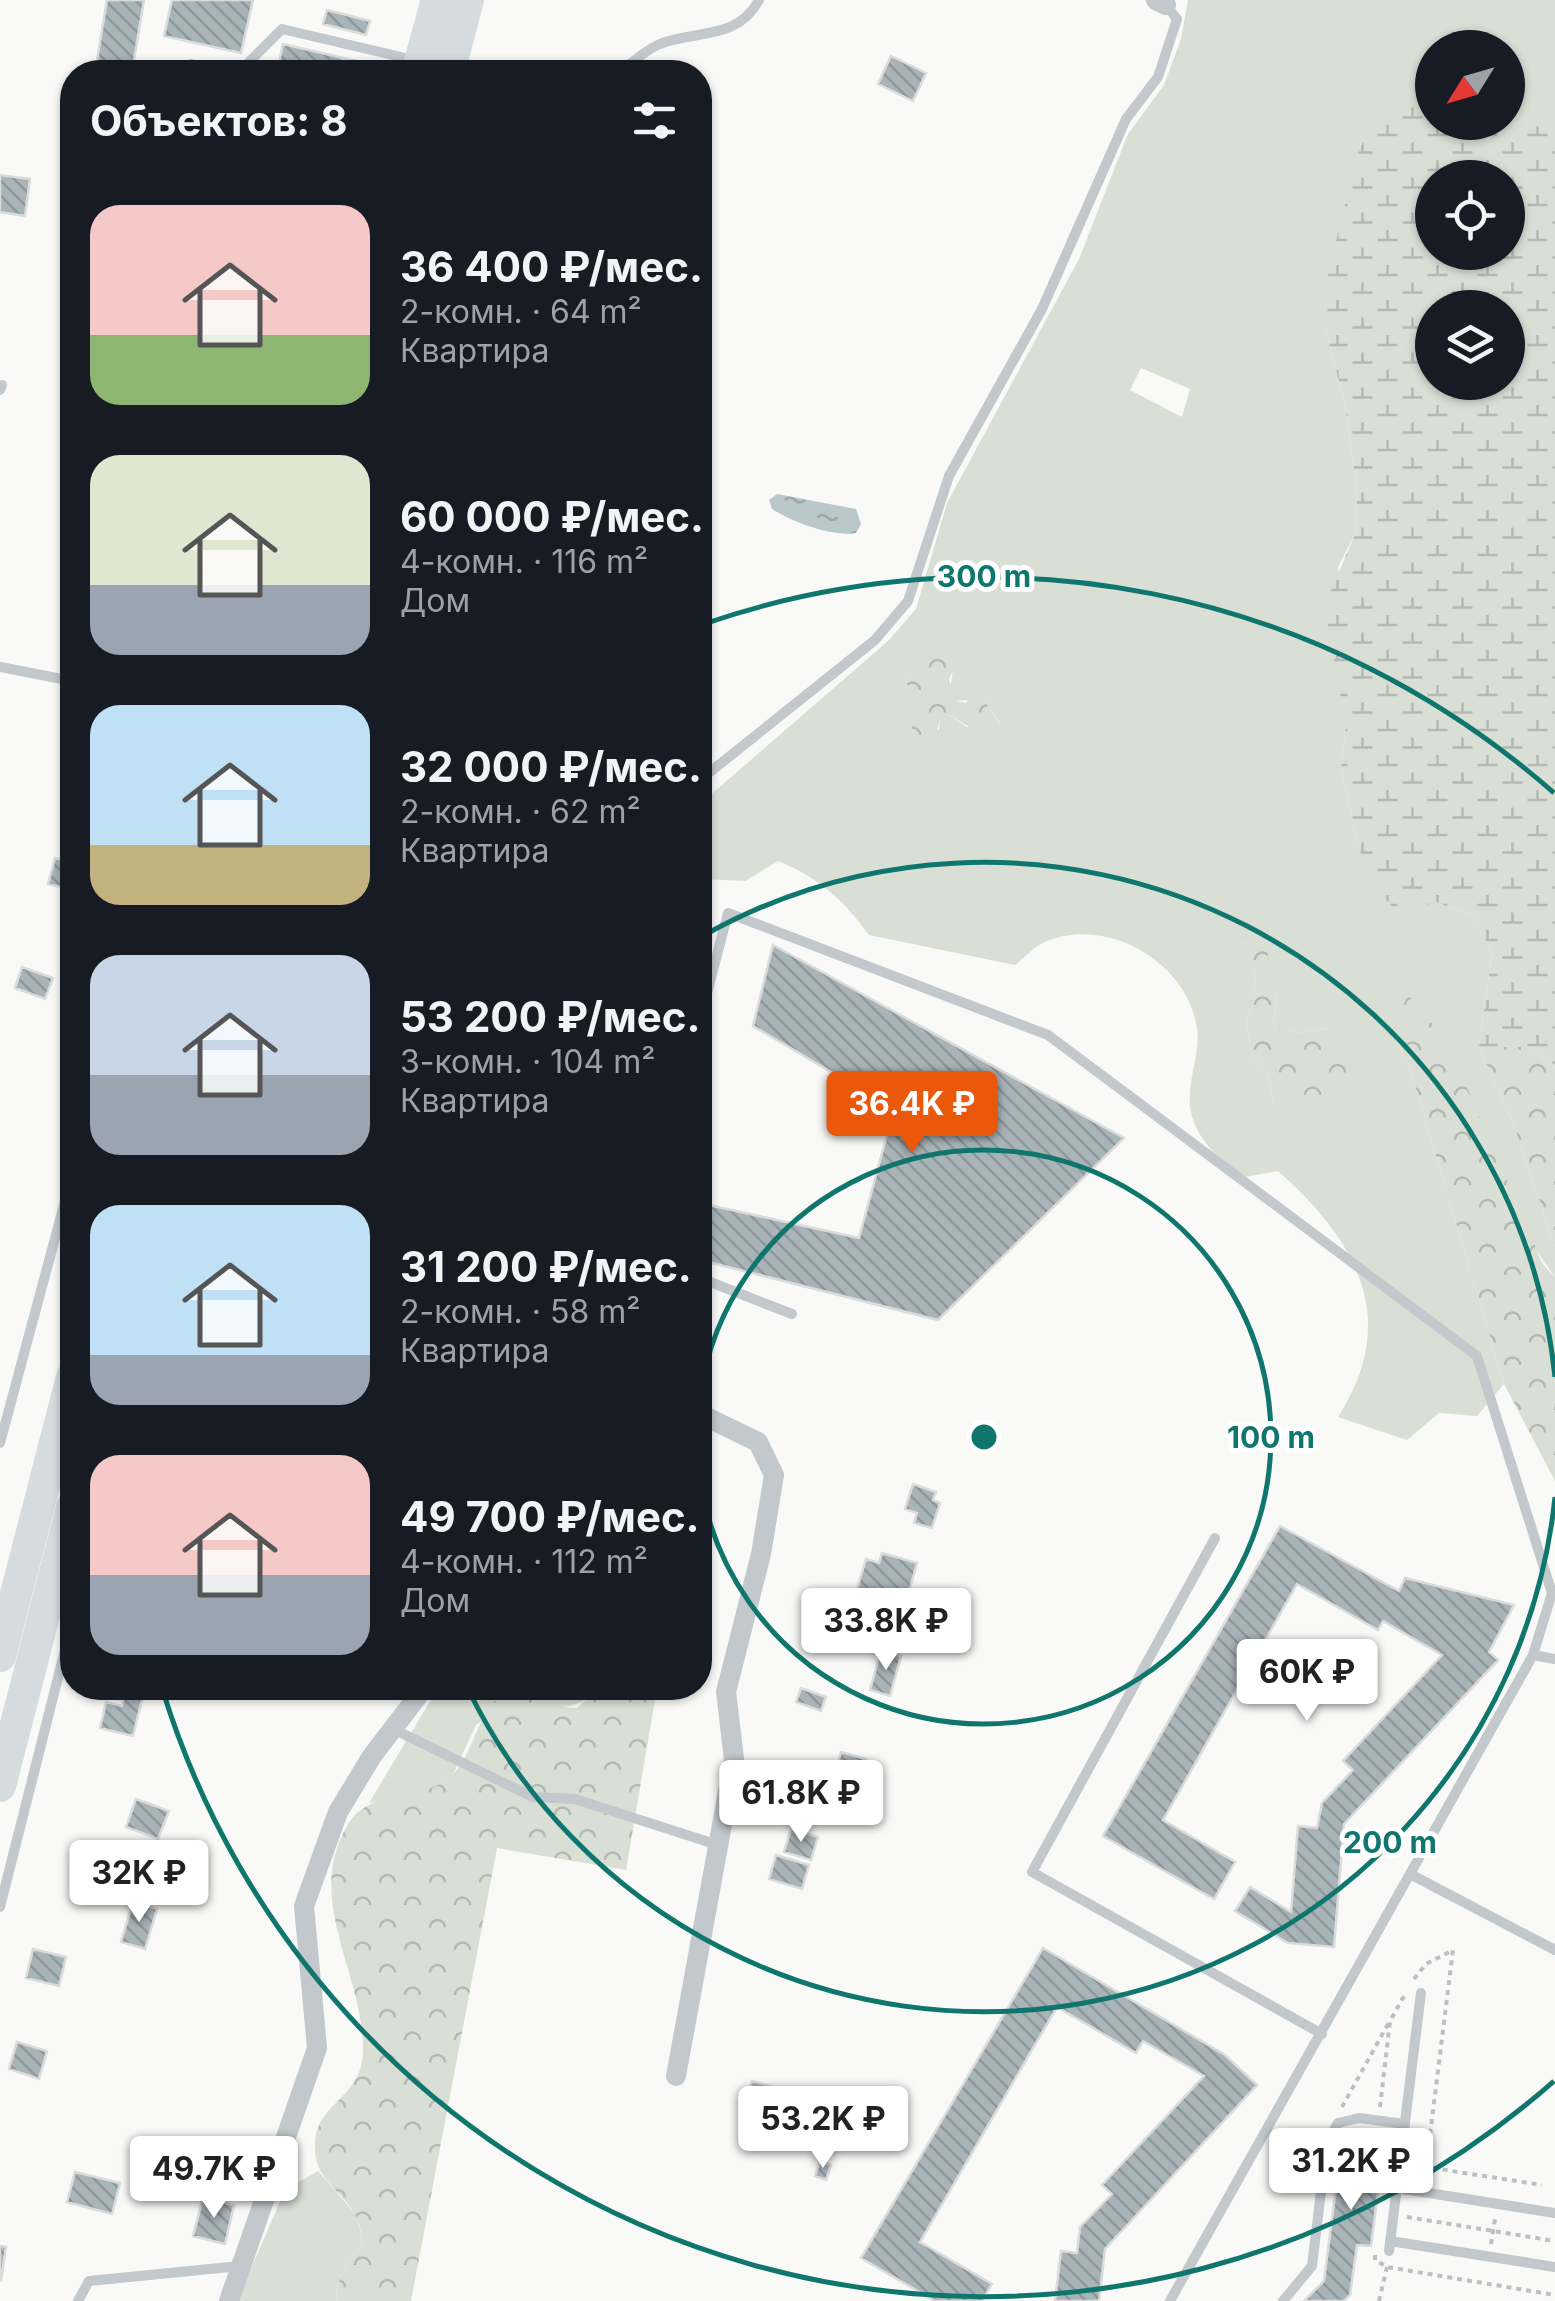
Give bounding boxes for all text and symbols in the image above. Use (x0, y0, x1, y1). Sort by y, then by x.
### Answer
north arrow (1415, 30, 1525, 140)
map controls (1415, 30, 1525, 400)
icon: filters (627, 93, 682, 148)
text: Объектов: 8 (90, 95, 348, 146)
button: locate (1415, 160, 1525, 270)
text: 36 400 ₽/мес. (400, 241, 703, 292)
icon: home (170, 245, 290, 365)
button: layers (1415, 290, 1525, 400)
text: 2-комн. · 64 m² (400, 292, 642, 331)
text: Квартира (400, 331, 549, 370)
text: 60 000 ₽/мес. (400, 491, 704, 542)
icon: home (170, 495, 290, 615)
text: 4-комн. · 116 m² (400, 542, 648, 581)
text: 300 m (937, 558, 1031, 594)
text: Дом (400, 581, 470, 620)
text: 32 000 ₽/мес. (400, 741, 702, 792)
icon: home (170, 745, 290, 865)
text: 2-комн. · 62 m² (400, 792, 641, 831)
text: Квартира (400, 831, 549, 870)
text: 53 200 ₽/мес. (400, 991, 701, 1042)
icon: home (170, 995, 290, 1115)
text: 3-комн. · 104 m² (400, 1042, 655, 1081)
pin: 36.4K ₽ (820, 1071, 1004, 1156)
text: Квартира (400, 1081, 549, 1120)
text: 36.4K ₽ (848, 1084, 976, 1123)
text: 31 200 ₽/мес. (400, 1241, 692, 1292)
icon: home (170, 1245, 290, 1365)
text: 2-комн. · 58 m² (400, 1292, 640, 1331)
text: Квартира (400, 1331, 549, 1370)
centre of rings (966, 1419, 1002, 1455)
text: 100 m (1227, 1419, 1315, 1455)
text: 49 700 ₽/мес. (400, 1491, 700, 1542)
icon: home (170, 1495, 290, 1615)
text: 4-комн. · 112 m² (400, 1542, 648, 1581)
text: Дом (400, 1581, 470, 1620)
pin: 33.8K ₽ (794, 1588, 978, 1673)
text: 33.8K ₽ (823, 1601, 949, 1640)
pin: 60K ₽ (1237, 1639, 1377, 1724)
text: 60K ₽ (1259, 1652, 1355, 1691)
pin: 61.8K ₽ (709, 1760, 893, 1845)
text: 61.8K ₽ (741, 1773, 861, 1812)
text: 200 m (1343, 1824, 1437, 1860)
pin: 32K ₽ (69, 1840, 209, 1925)
text: 32K ₽ (91, 1853, 187, 1892)
pin: 53.2K ₽ (731, 2086, 915, 2171)
text: 53.2K ₽ (760, 2099, 886, 2138)
pin: 31.2K ₽ (1259, 2128, 1443, 2213)
pin: 49.7K ₽ (122, 2136, 306, 2221)
text: 31.2K ₽ (1291, 2141, 1411, 2180)
text: 49.7K ₽ (152, 2149, 276, 2188)

